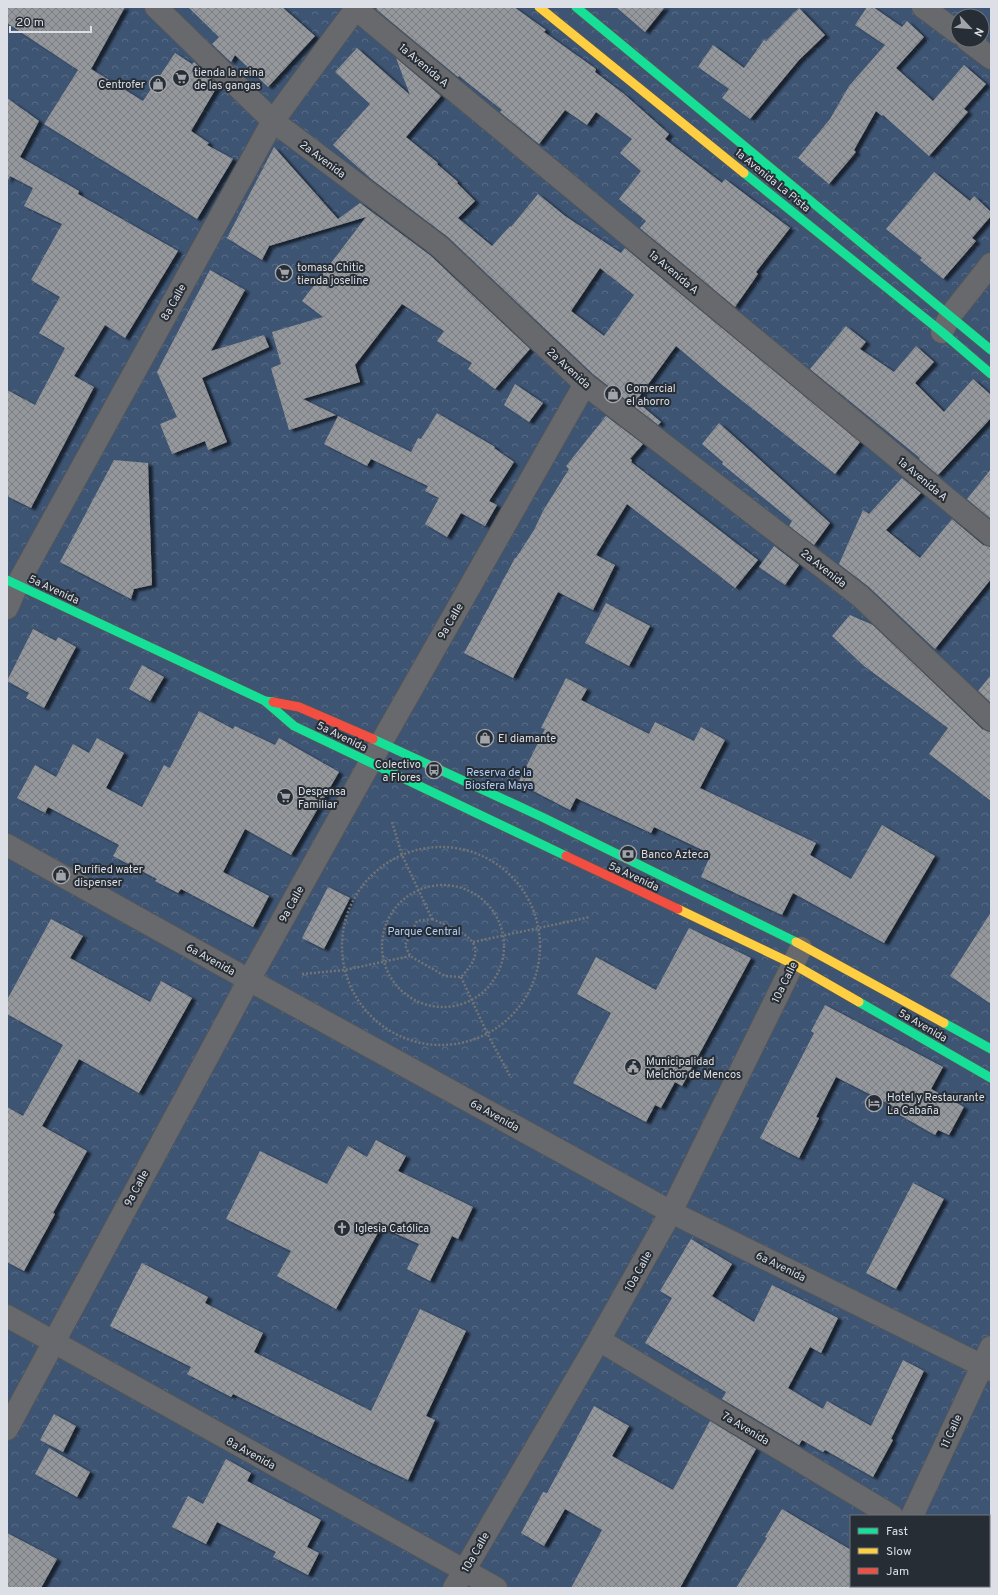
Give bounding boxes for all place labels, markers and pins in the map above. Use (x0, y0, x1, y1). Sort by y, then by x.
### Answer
place label: tienda la reina de las gangas (194, 66, 264, 93)
supermarket icon: tienda la reina de las gangas (171, 68, 191, 88)
shop icon: Centrofer (148, 74, 168, 94)
place label: Centrofer (98, 78, 146, 92)
place label: tomasa Chitic tienda joseline (297, 261, 368, 288)
supermarket icon: tomasa Chitic tienda joseline (274, 263, 294, 283)
place label: Comercial el ahorro (626, 382, 676, 409)
shop icon: Comercial el ahorro (603, 384, 623, 404)
shop icon: El diamante (475, 728, 495, 748)
place label: El diamante (498, 732, 556, 746)
place label: Colectivo a Flores (375, 758, 421, 785)
bus stop icon: Colectivo a Flores (424, 760, 444, 780)
place label: Despensa Familiar (298, 785, 346, 812)
supermarket icon: Despensa Familiar (275, 787, 295, 807)
bank icon: Banco Azteca (618, 844, 638, 864)
place label: Banco Azteca (641, 848, 709, 862)
place label: Purified water dispenser (74, 863, 144, 890)
shop icon: Purified water dispenser (51, 865, 71, 885)
place label: Municipalidad Melchor de Mencos (646, 1055, 741, 1082)
public building icon: Municipalidad Melchor de Mencos (623, 1057, 643, 1077)
place label: Hotel y Restaurante La Cabaña (887, 1091, 985, 1118)
hotel icon: Hotel y Restaurante La Cabaña (864, 1093, 884, 1113)
church icon: Iglesia Católica (332, 1218, 352, 1238)
place label: Iglesia Católica (355, 1222, 429, 1236)

